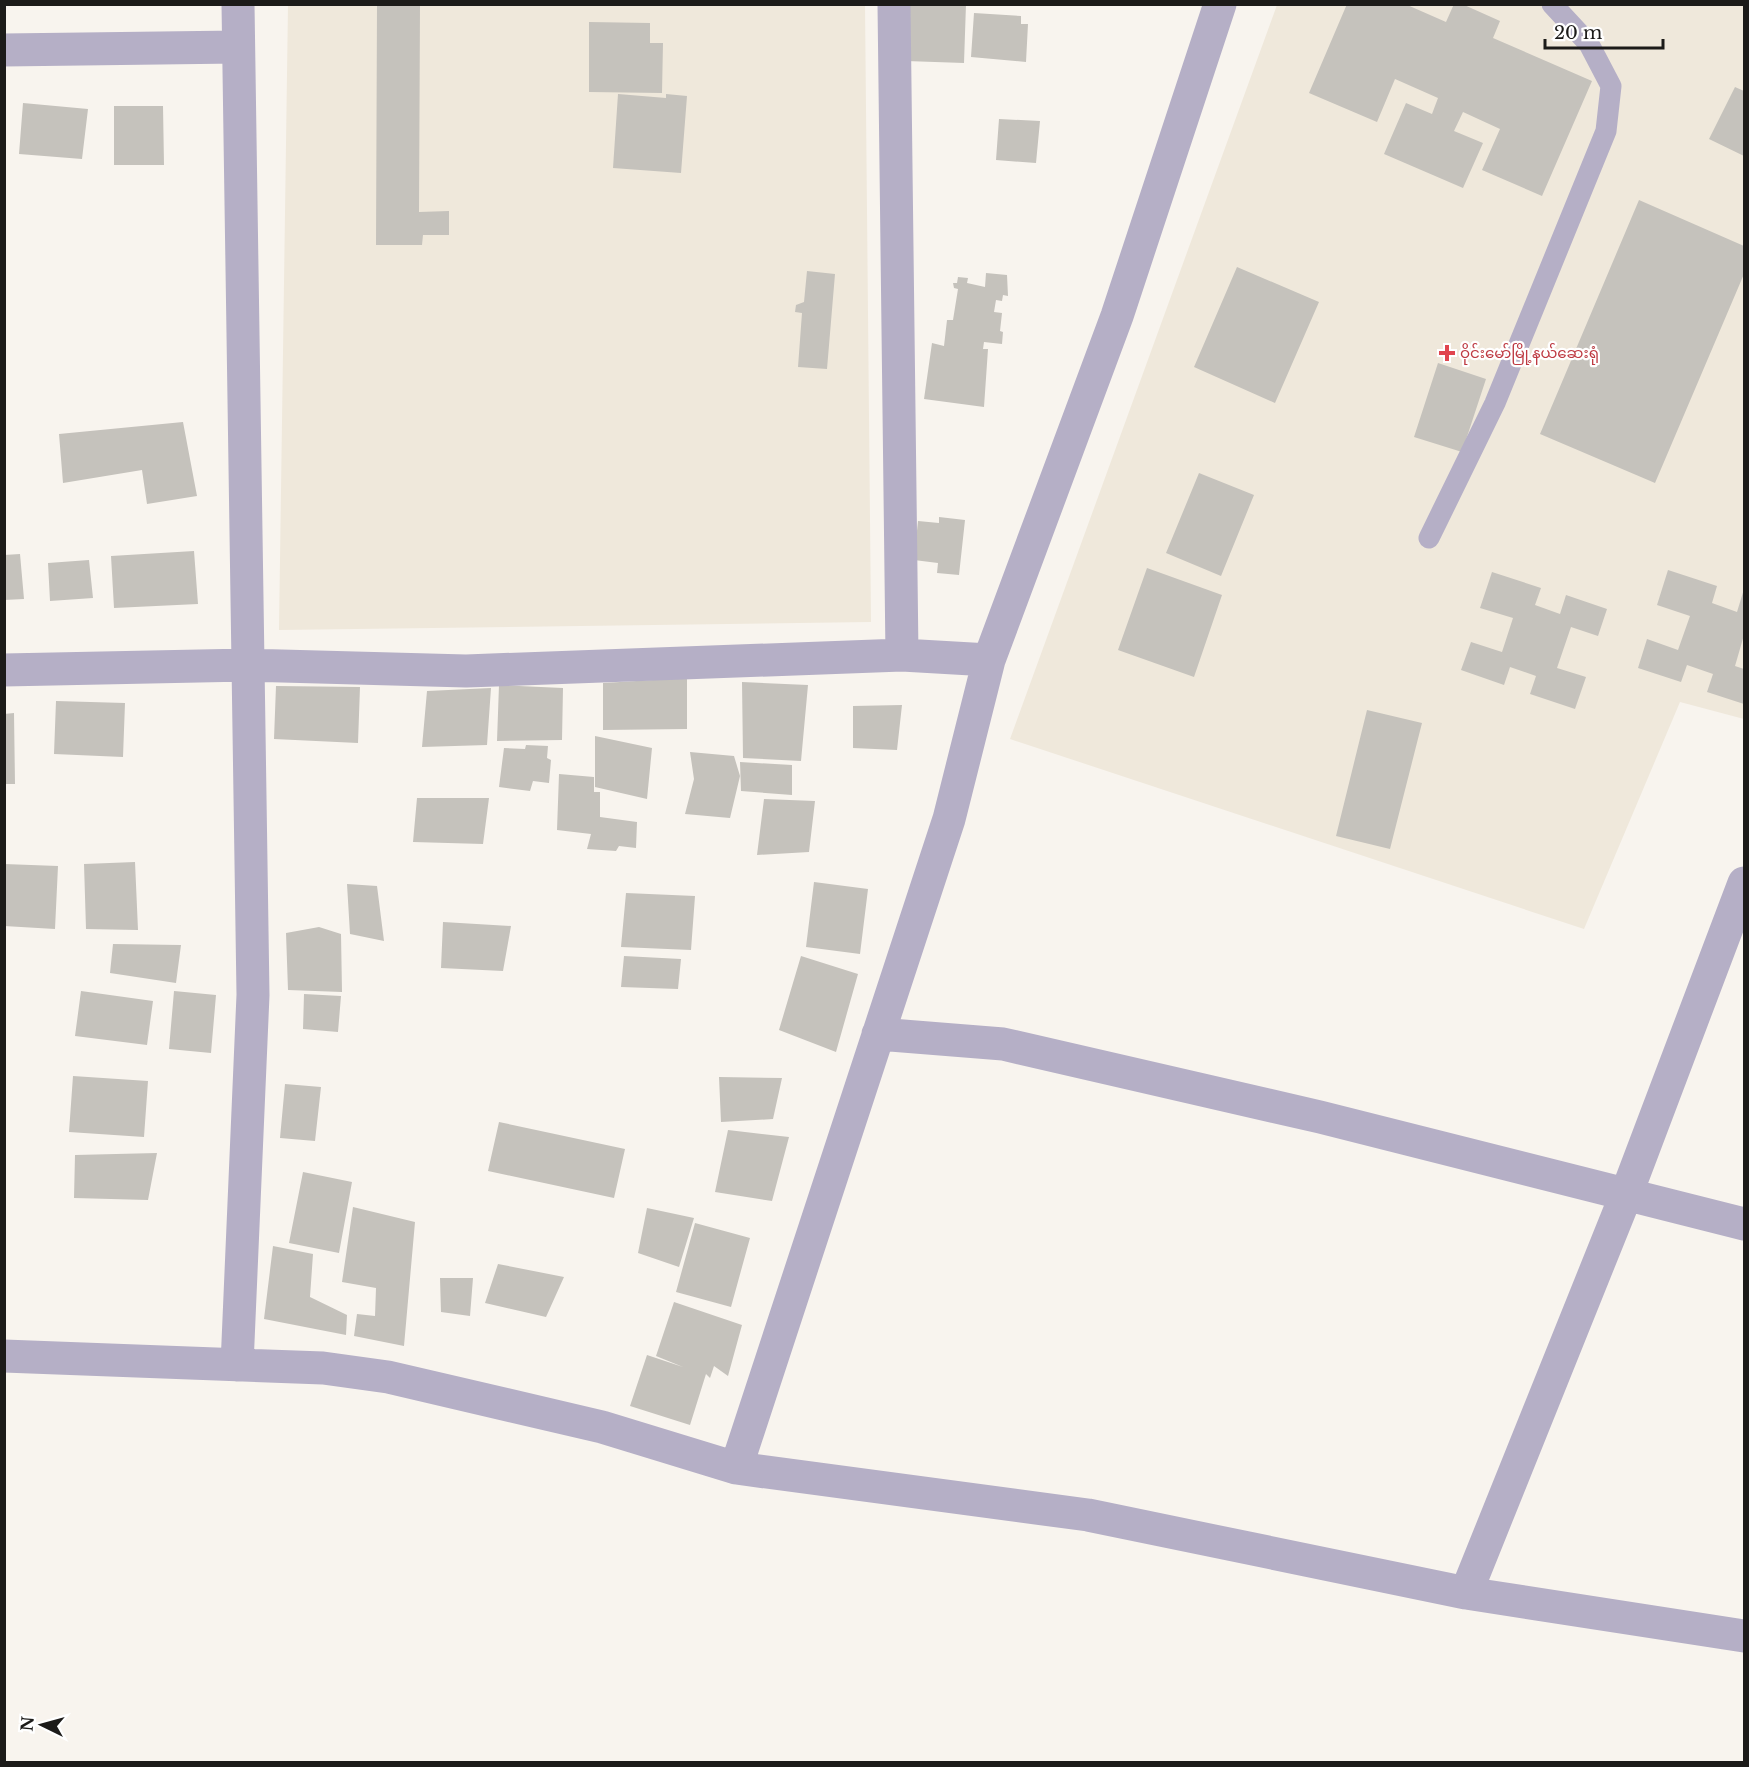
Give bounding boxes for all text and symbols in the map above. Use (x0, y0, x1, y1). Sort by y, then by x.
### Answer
scale bar (1545, 12, 1664, 50)
text: 20 m (1554, 22, 1602, 44)
place label: ဝိုင်းမော်မြို့နယ်ဆေးရုံ (1460, 343, 1599, 365)
marker: ဝိုင်းမော်မြို့နယ်ဆေးရုံ (1438, 344, 1456, 362)
north arrow (12, 1695, 72, 1755)
text: N (16, 1715, 38, 1732)

